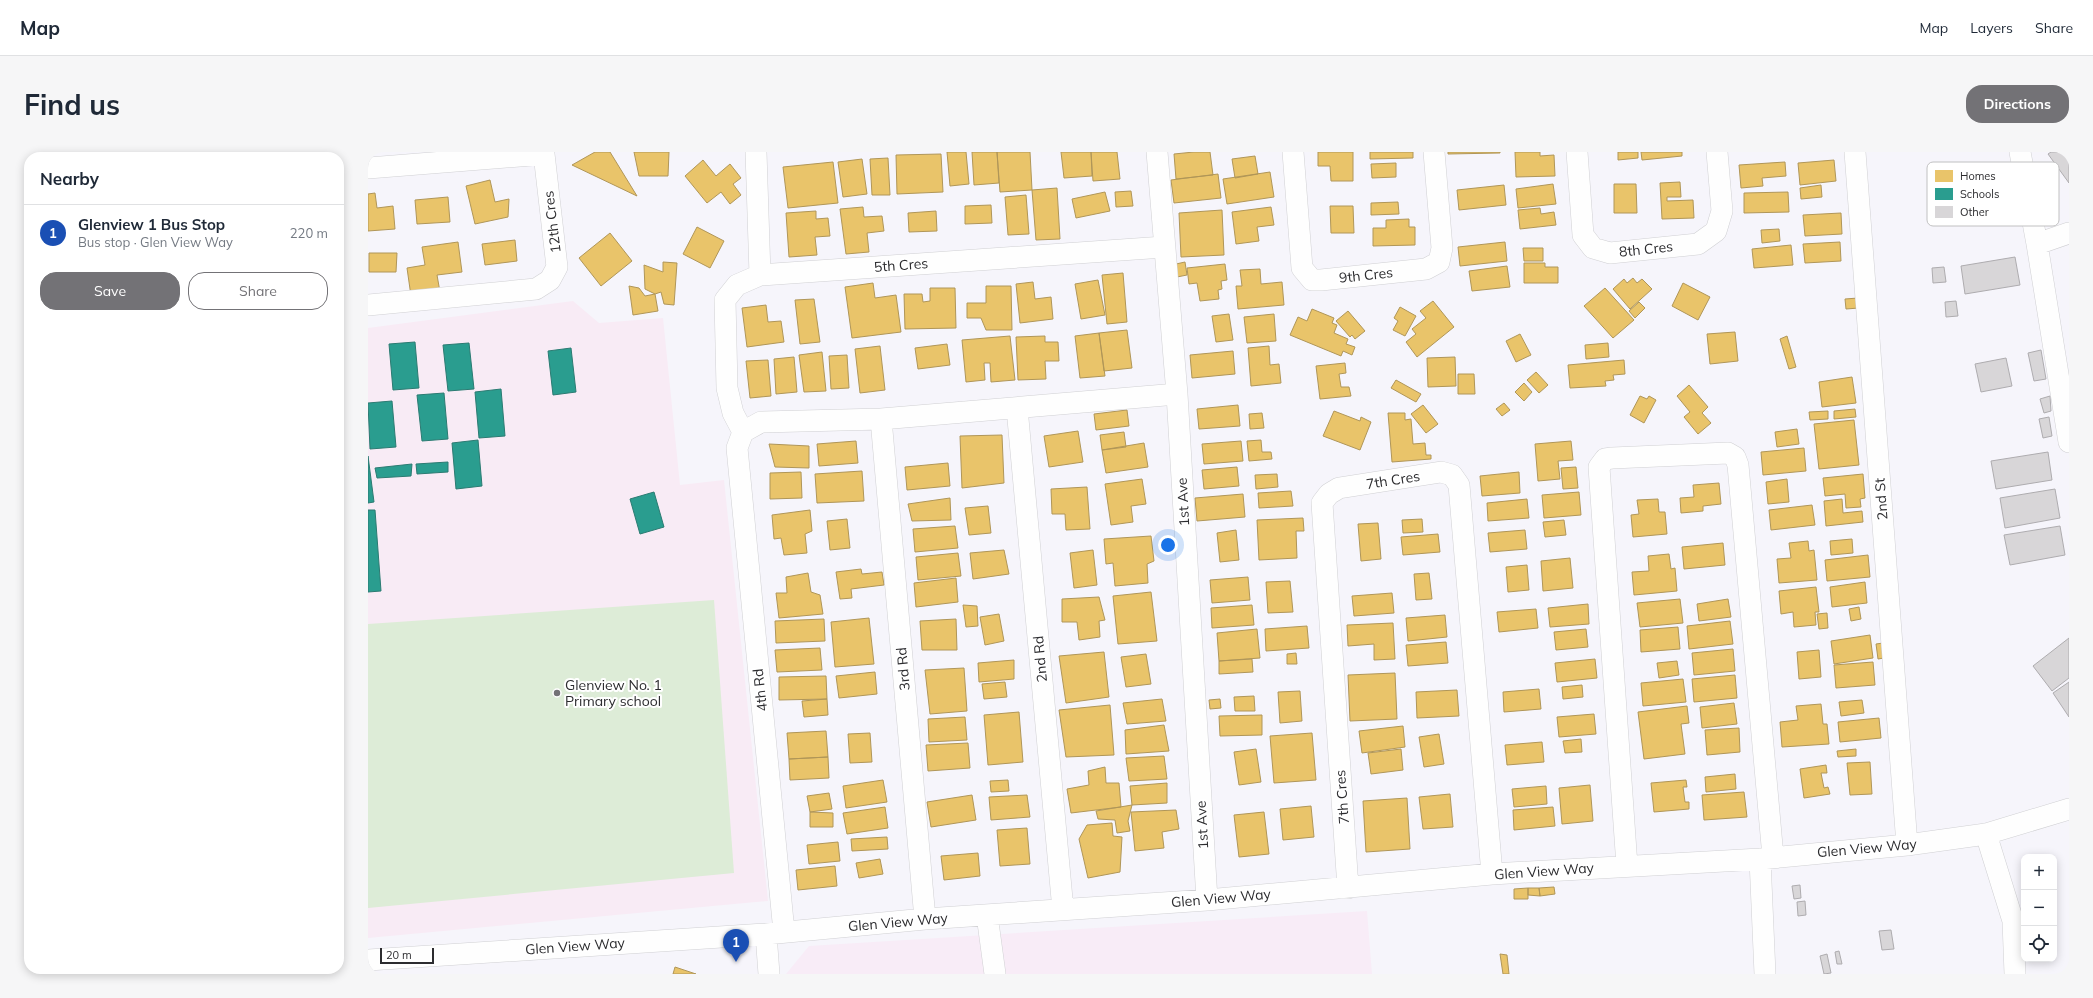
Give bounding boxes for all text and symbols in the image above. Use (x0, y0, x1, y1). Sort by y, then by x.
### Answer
text: Map (20, 16, 60, 40)
text: Map (1919, 19, 1948, 37)
text: Layers (1970, 19, 2013, 37)
text: Share (2035, 19, 2073, 37)
button: Directions (1966, 85, 2069, 123)
text: Find us (24, 87, 120, 122)
legend (1927, 162, 2059, 226)
text: Nearby (40, 168, 99, 189)
text: Homes (1960, 169, 1996, 183)
text: Schools (1960, 187, 1999, 201)
street label: 12th Cres (539, 190, 565, 254)
text: Other (1960, 205, 1989, 219)
text: Glenview 1 Bus Stop (78, 215, 225, 234)
text: 1 (49, 225, 57, 241)
text: 220 m (290, 225, 328, 241)
text: Bus stop · Glen View Way (78, 234, 233, 250)
street label: 8th Cres (1618, 237, 1674, 261)
street label: 5th Cres (873, 254, 929, 276)
street label: 9th Cres (1338, 263, 1394, 287)
button: Save (40, 272, 180, 310)
button: Share (188, 272, 328, 310)
street label: 7th Cres (1365, 467, 1421, 493)
street label: 1st Ave (1173, 477, 1193, 527)
street label: 2nd St (1871, 477, 1891, 521)
your location (1158, 535, 1178, 555)
street label: 2nd Rd (1029, 635, 1051, 683)
street label: 3rd Rd (892, 647, 914, 691)
street label: 4th Rd (749, 668, 771, 712)
place label: Glenview No. 1 Primary school (565, 676, 662, 710)
marker: Glenview No. 1 Primary school (552, 688, 562, 698)
street label: 7th Cres (1331, 769, 1353, 825)
street label: 1st Ave (1192, 800, 1212, 850)
street label: Glen View Way (1816, 835, 1918, 861)
map controls (2021, 854, 2057, 962)
button: + (2021, 854, 2057, 890)
street label: Glen View Way (1493, 858, 1595, 883)
street label: Glen View Way (1170, 885, 1272, 911)
button: − (2021, 890, 2057, 926)
street label: Glen View Way (847, 909, 949, 935)
button: locate (2021, 926, 2057, 962)
pin: 1 (723, 929, 749, 962)
street label: Glen View Way (524, 933, 626, 958)
scale bar (380, 946, 434, 965)
text: 20 m (386, 948, 412, 962)

